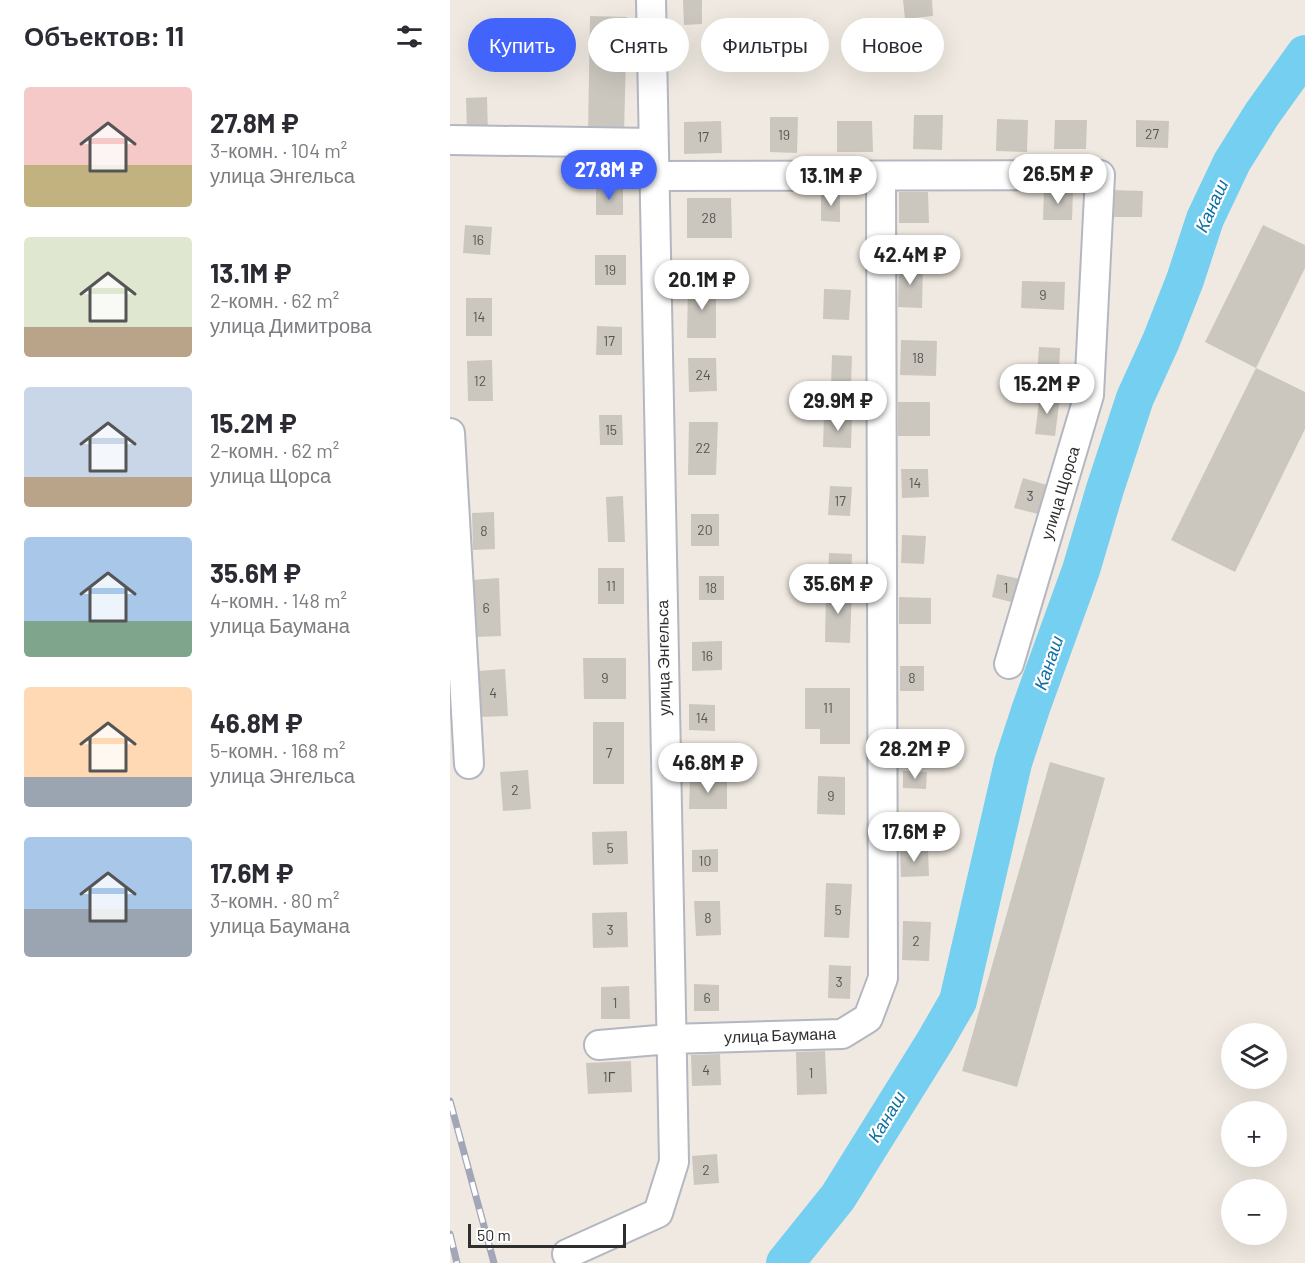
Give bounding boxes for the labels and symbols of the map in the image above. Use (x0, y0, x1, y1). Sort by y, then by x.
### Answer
house number: 27 (1145, 125, 1159, 142)
house number: 19 (778, 126, 790, 143)
house number: 17 (697, 128, 709, 145)
pin: 27.8M ₽ (554, 150, 664, 201)
pin: 26.5M ₽ (1003, 154, 1113, 205)
pin: 13.1M ₽ (776, 156, 886, 207)
water label: Канаш (1190, 176, 1232, 235)
house number: 28 (702, 209, 716, 226)
house number: 16 (472, 231, 484, 248)
pin: 42.4M ₽ (855, 235, 965, 286)
pin: 20.1M ₽ (647, 260, 757, 311)
house number: 19 (604, 261, 616, 278)
house number: 9 (1039, 286, 1047, 303)
house number: 14 (473, 308, 485, 325)
house number: 17 (603, 332, 615, 349)
house number: 18 (912, 349, 924, 366)
pin: 15.2M ₽ (992, 364, 1102, 415)
house number: 24 (695, 366, 711, 383)
house number: 12 (474, 372, 486, 389)
pin: 29.9M ₽ (783, 381, 893, 432)
house number: 15 (605, 421, 617, 438)
house number: 22 (695, 439, 711, 456)
street label: улица Щорса (1036, 444, 1083, 542)
house number: 14 (909, 474, 921, 491)
house number: 3 (1026, 487, 1034, 504)
house number: 17 (834, 492, 846, 509)
house number: 20 (697, 521, 713, 538)
house number: 8 (480, 522, 488, 539)
pin: 35.6M ₽ (783, 564, 893, 615)
house number: 11 (606, 577, 616, 594)
house number: 18 (705, 579, 717, 596)
house number: 1 (1004, 579, 1008, 596)
house number: 6 (482, 599, 490, 616)
street label: улица Энгельса (652, 600, 673, 716)
water label: Канаш (1029, 633, 1068, 692)
house number: 16 (701, 647, 713, 664)
house number: 9 (601, 669, 609, 686)
house number: 8 (908, 669, 916, 686)
house number: 4 (489, 684, 497, 701)
house number: 11 (823, 699, 833, 716)
house number: 14 (696, 709, 708, 726)
pin: 28.2M ₽ (860, 729, 970, 780)
pin: 46.8M ₽ (653, 743, 763, 794)
house number: 7 (606, 744, 613, 761)
house number: 2 (511, 781, 519, 798)
house number: 9 (827, 787, 835, 804)
pin: 17.6M ₽ (859, 812, 969, 863)
house number: 5 (606, 839, 614, 856)
house number: 10 (699, 852, 711, 869)
house number: 5 (834, 901, 842, 918)
house number: 8 (704, 909, 712, 926)
house number: 3 (606, 921, 614, 938)
house number: 2 (912, 932, 920, 949)
house number: 3 (835, 973, 843, 990)
house number: 6 (703, 989, 711, 1006)
house number: 1 (613, 994, 617, 1011)
street label: улица Баумана (724, 1023, 836, 1046)
house number: 4 (702, 1061, 710, 1078)
house number: 1 (809, 1064, 813, 1081)
house number: 1Г (603, 1068, 616, 1085)
water label: Канаш (862, 1087, 910, 1146)
house number: 2 (702, 1161, 710, 1178)
scale bar (468, 1221, 626, 1248)

